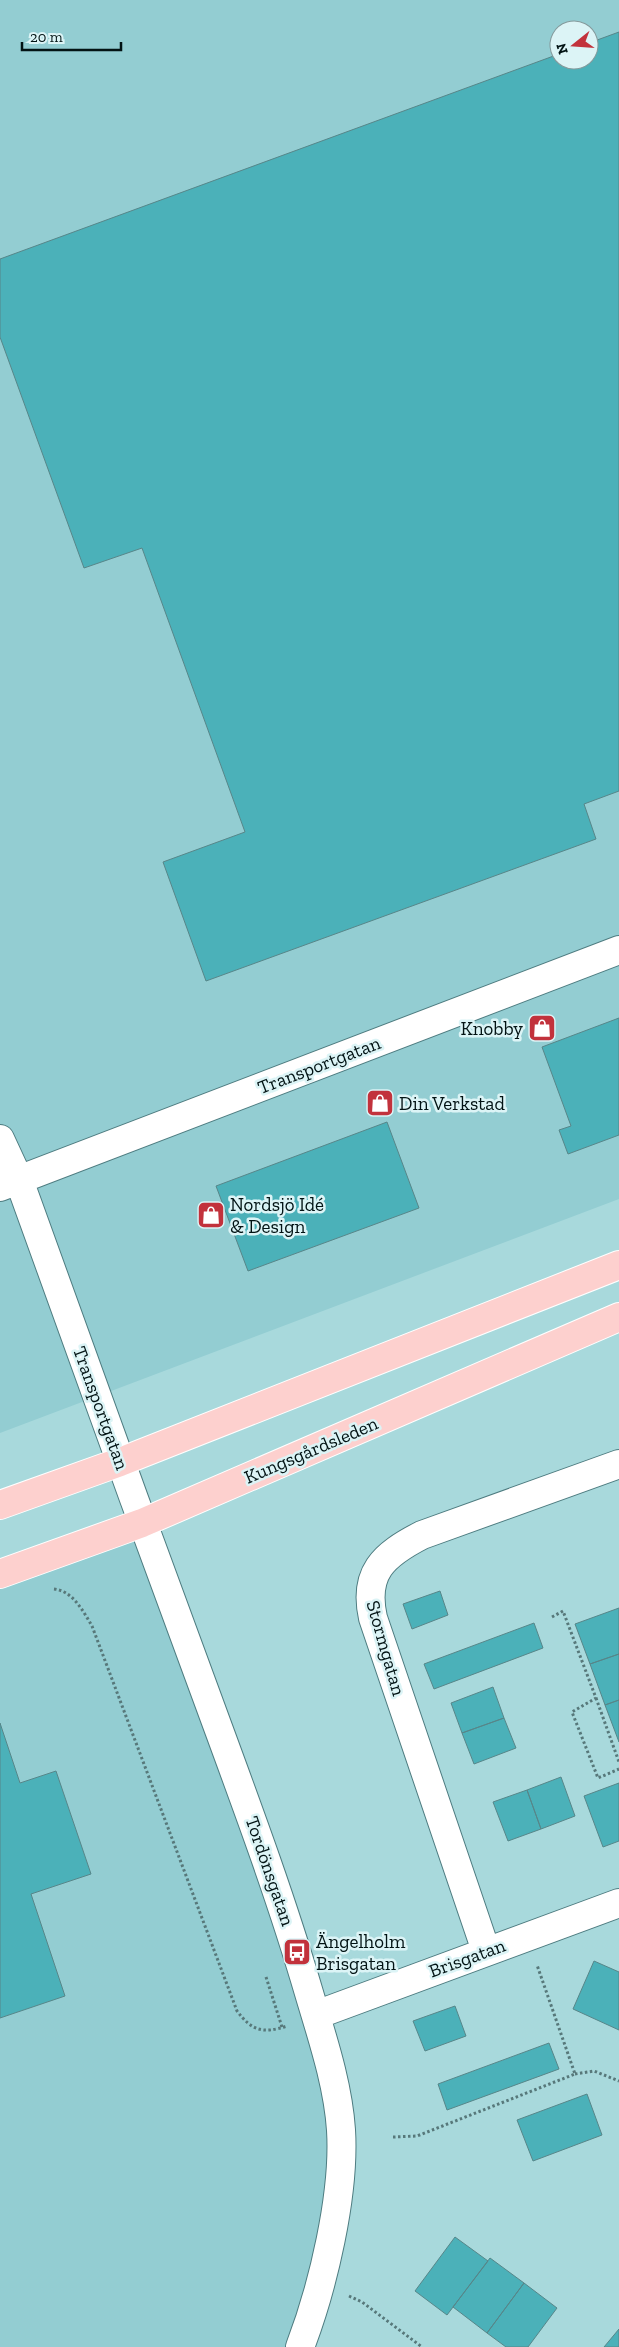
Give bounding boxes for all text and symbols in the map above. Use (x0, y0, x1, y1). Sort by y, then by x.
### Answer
scale bar (22, 20, 121, 52)
north arrow (549, 20, 599, 70)
text: 20 m (30, 28, 63, 46)
text: N (552, 41, 572, 56)
shop icon: Knobby (527, 1013, 557, 1043)
place label: Knobby (460, 1017, 523, 1040)
street label: Transportgatan (254, 1031, 384, 1099)
shop icon: Din Verkstad (365, 1088, 395, 1118)
place label: Din Verkstad (399, 1092, 506, 1115)
place label: Nordsjö Idé & Design (230, 1193, 324, 1238)
shop icon: Nordsjö Idé & Design (196, 1200, 226, 1230)
street label: Transportgatan (68, 1343, 134, 1473)
street label: Kungsgårdsleden (241, 1411, 381, 1488)
street label: Stormgatan (361, 1598, 411, 1698)
street label: Tordönsgatan (241, 1813, 300, 1929)
place label: Ängelholm Brisgatan (316, 1930, 406, 1975)
street label: Brisgatan (426, 1934, 509, 1982)
bus stop icon: Ängelholm Brisgatan (282, 1937, 312, 1967)

